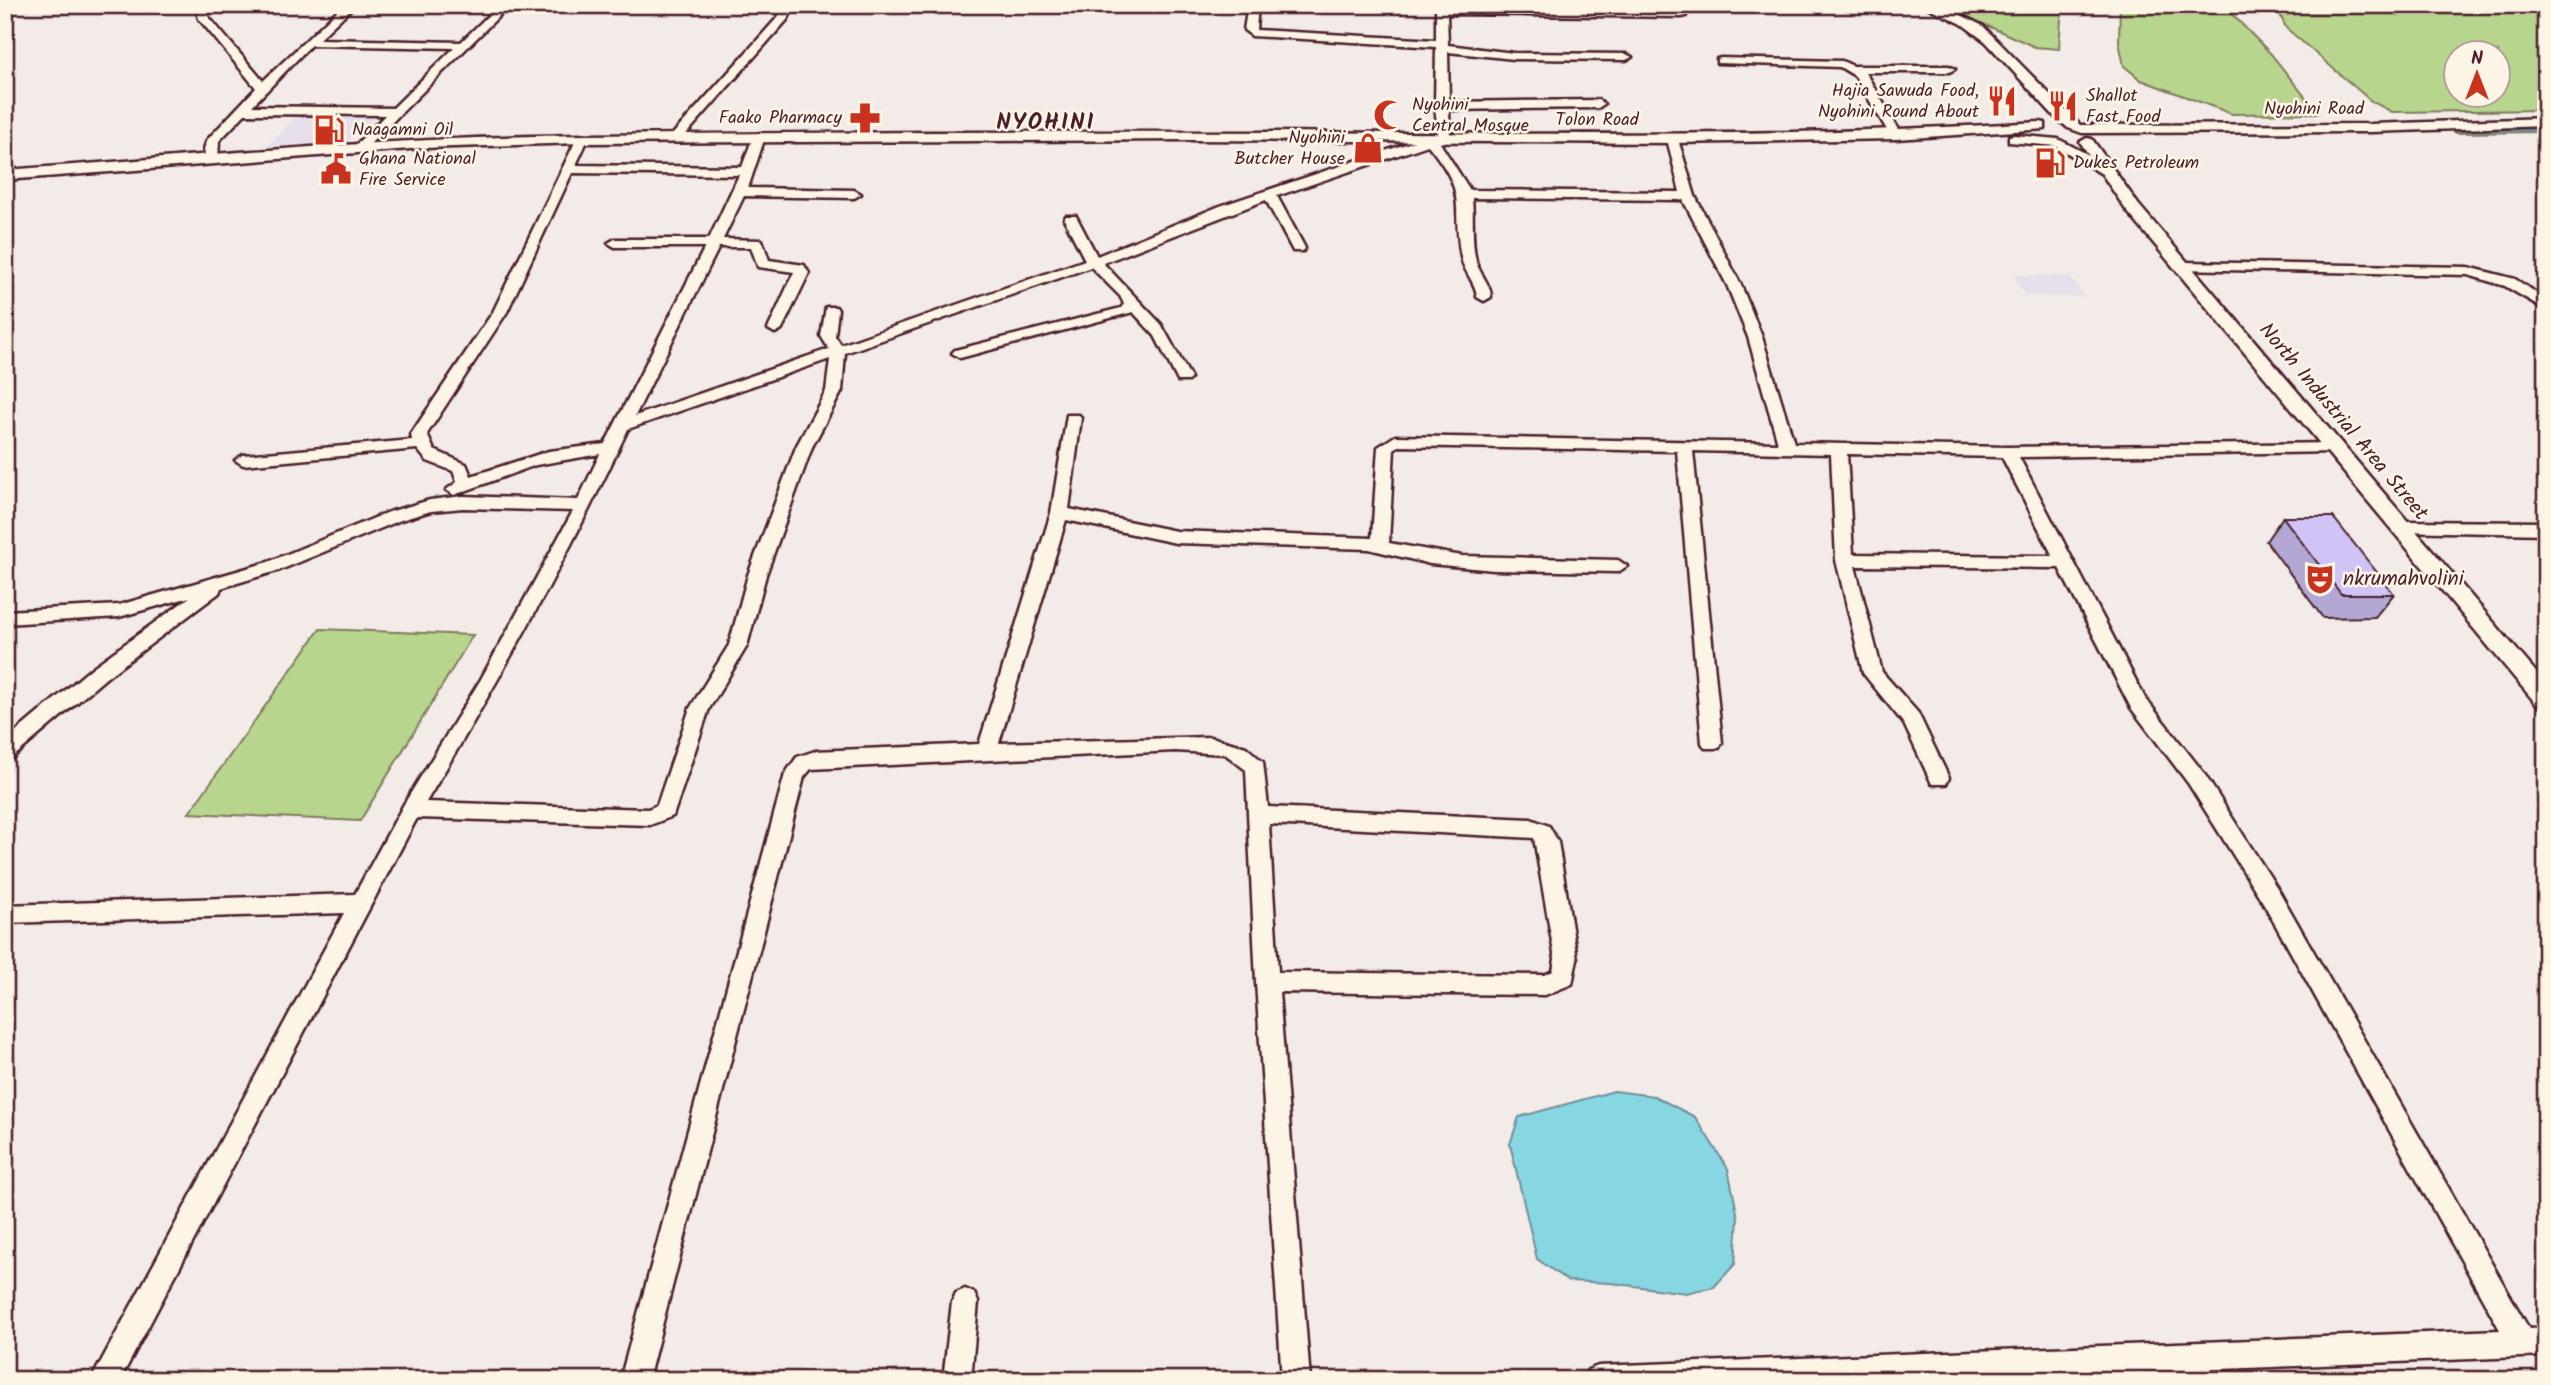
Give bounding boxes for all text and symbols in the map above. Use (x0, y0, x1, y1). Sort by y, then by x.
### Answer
north arrow (2442, 38, 2512, 108)
text: N (2471, 44, 2483, 74)
place label: Hajia Sawuda Food, Nyohini Round About (1818, 77, 1980, 127)
place label: Shallot Fast Food (2086, 82, 2161, 132)
restaurant icon: Hajia Sawuda Food, Nyohini Round About (1985, 84, 2019, 118)
restaurant icon: Shallot Fast Food (2046, 89, 2080, 123)
place label: Nyohini Central Mosque (1412, 91, 1529, 141)
street label: Nyohini Road (2264, 95, 2365, 124)
mosque icon: Nyohini Central Mosque (1372, 98, 1406, 132)
pharmacy icon: Faako Pharmacy (848, 101, 882, 135)
place label: Faako Pharmacy (719, 104, 843, 133)
district label: NYOHINI (996, 105, 1096, 141)
street label: Tolon Road (1555, 106, 1640, 135)
fuel station icon: Naagamni Oil (312, 113, 346, 147)
place label: Naagamni Oil (352, 116, 454, 145)
place label: Nyohini Butcher House (1234, 124, 1346, 174)
shop icon: Nyohini Butcher House (1351, 131, 1385, 165)
place label: Ghana National Fire Service (359, 145, 476, 195)
fuel station icon: Dukes Petroleum (2033, 146, 2067, 180)
place label: Dukes Petroleum (2073, 149, 2199, 178)
public building icon: Ghana National Fire Service (319, 152, 353, 186)
street label: North Industrial Area Street (2250, 316, 2437, 529)
theatre icon: nkrumahvolini (2303, 562, 2337, 596)
place label: nkrumahvolini (2343, 563, 2465, 596)

